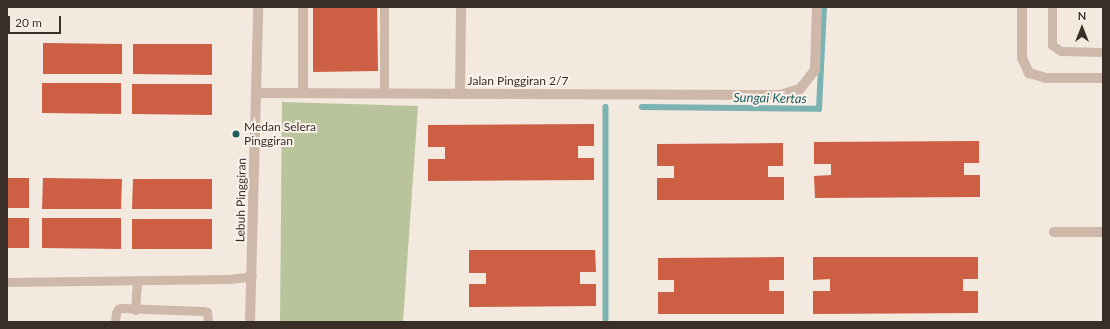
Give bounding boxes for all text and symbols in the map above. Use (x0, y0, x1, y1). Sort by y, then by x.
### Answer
scale bar (10, 8, 63, 34)
north arrow (1062, 8, 1102, 48)
text: N (1078, 9, 1086, 22)
text: 20 m (15, 15, 42, 30)
street label: Jalan Pinggiran 2/7 (468, 74, 568, 88)
water label: Sungai Kertas (733, 90, 807, 106)
place label: Medan Selera Pinggiran (244, 120, 316, 148)
marker: Medan Selera Pinggiran (231, 129, 241, 139)
street label: Lebuh Pinggiran (233, 158, 249, 242)

